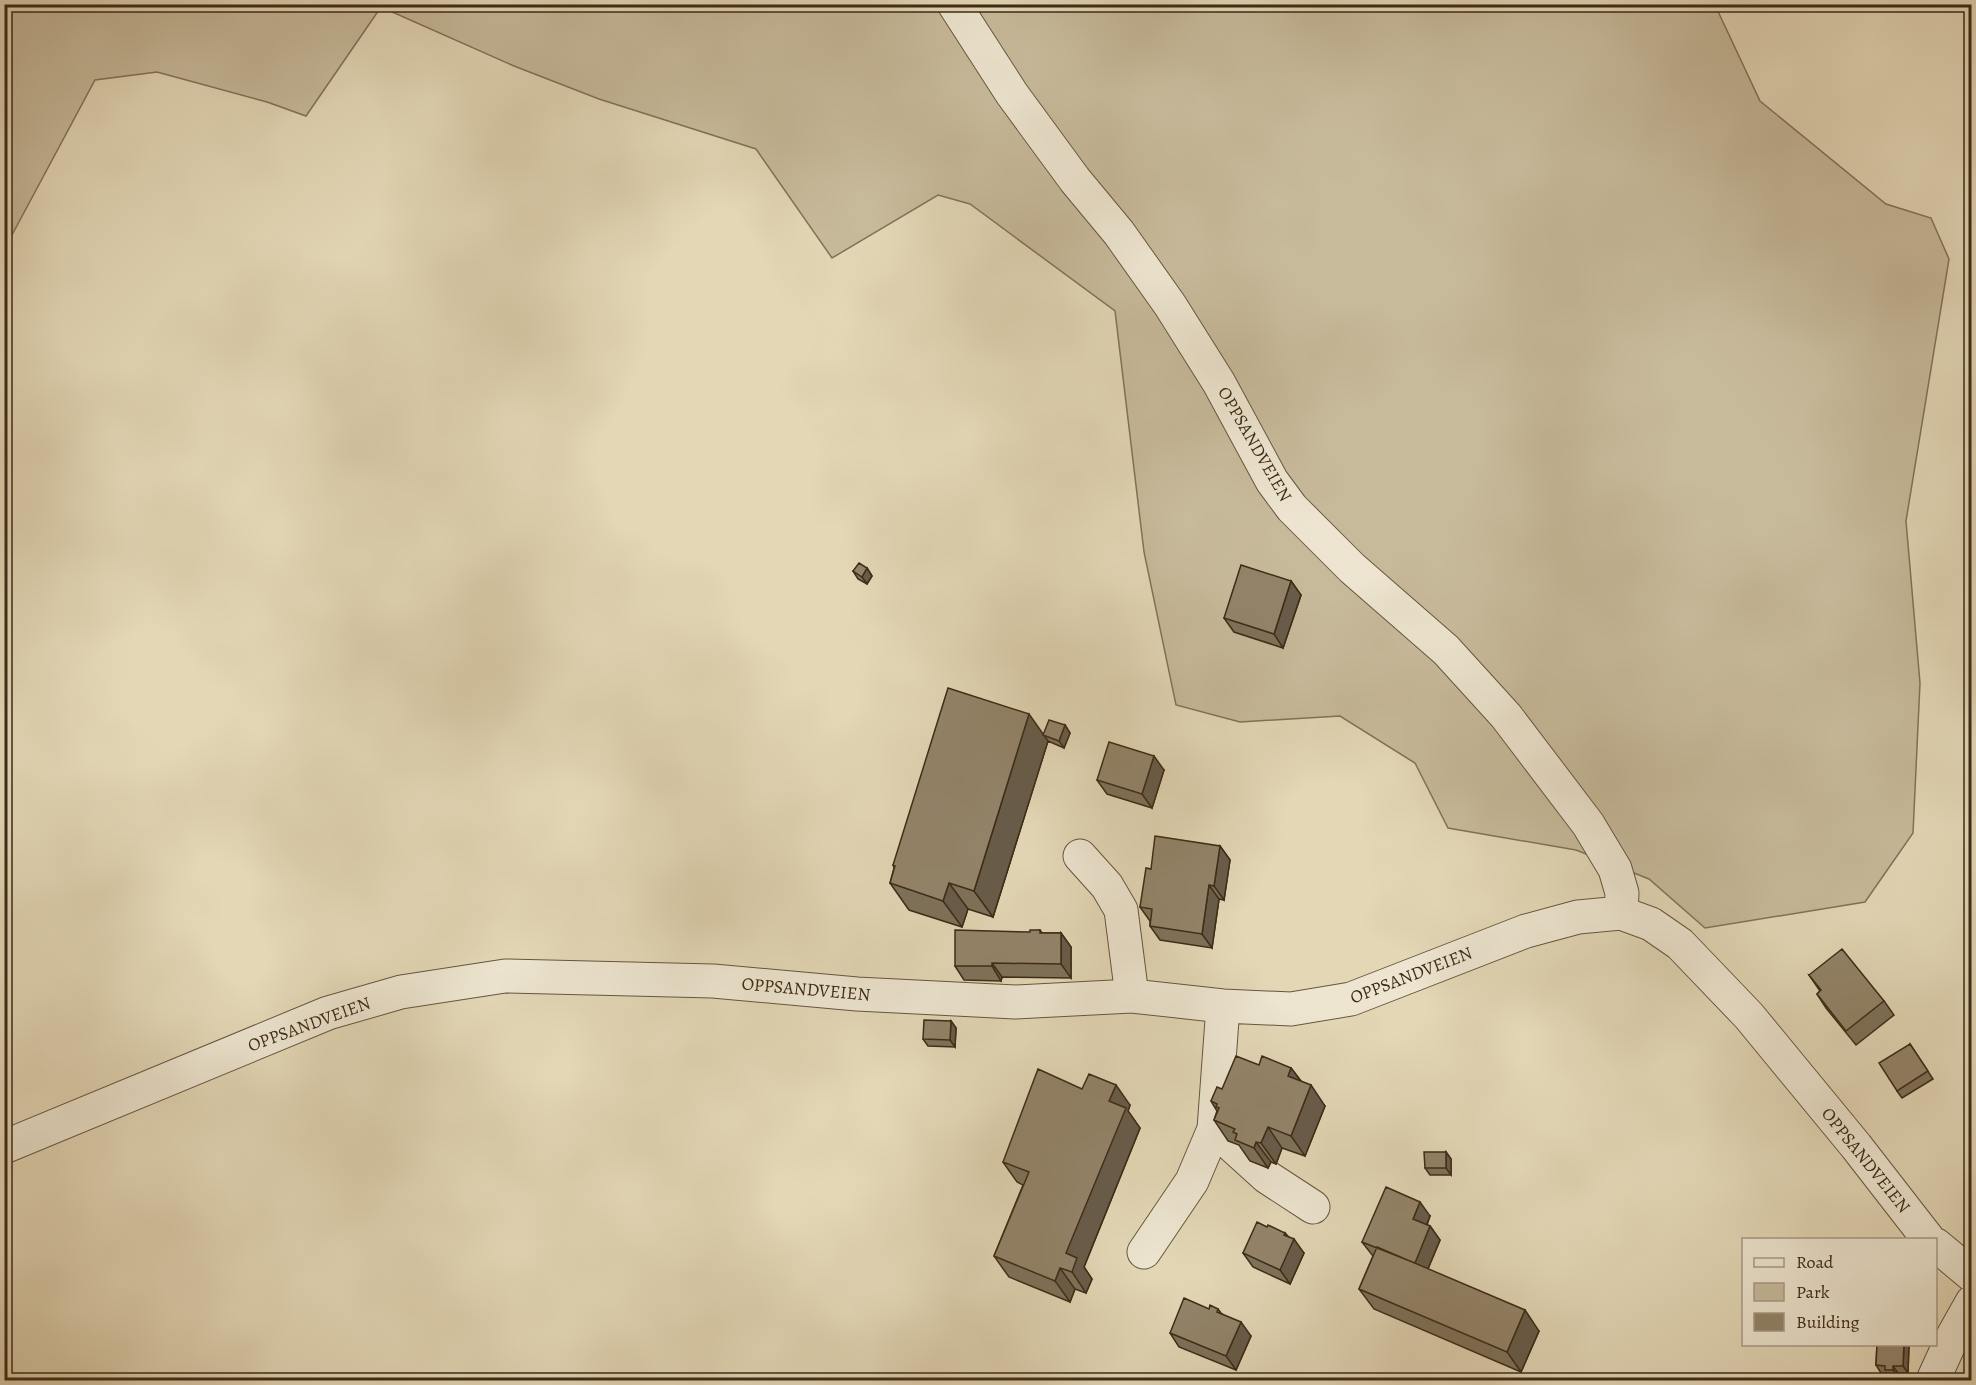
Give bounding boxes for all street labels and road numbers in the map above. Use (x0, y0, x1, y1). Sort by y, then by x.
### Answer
street label: OPPSANDVEIEN (1212, 382, 1298, 506)
street label: OPPSANDVEIEN (1346, 941, 1476, 1009)
street label: OPPSANDVEIEN (741, 971, 871, 1007)
street label: OPPSANDVEIEN (244, 991, 374, 1057)
street label: OPPSANDVEIEN (1816, 1102, 1916, 1218)

